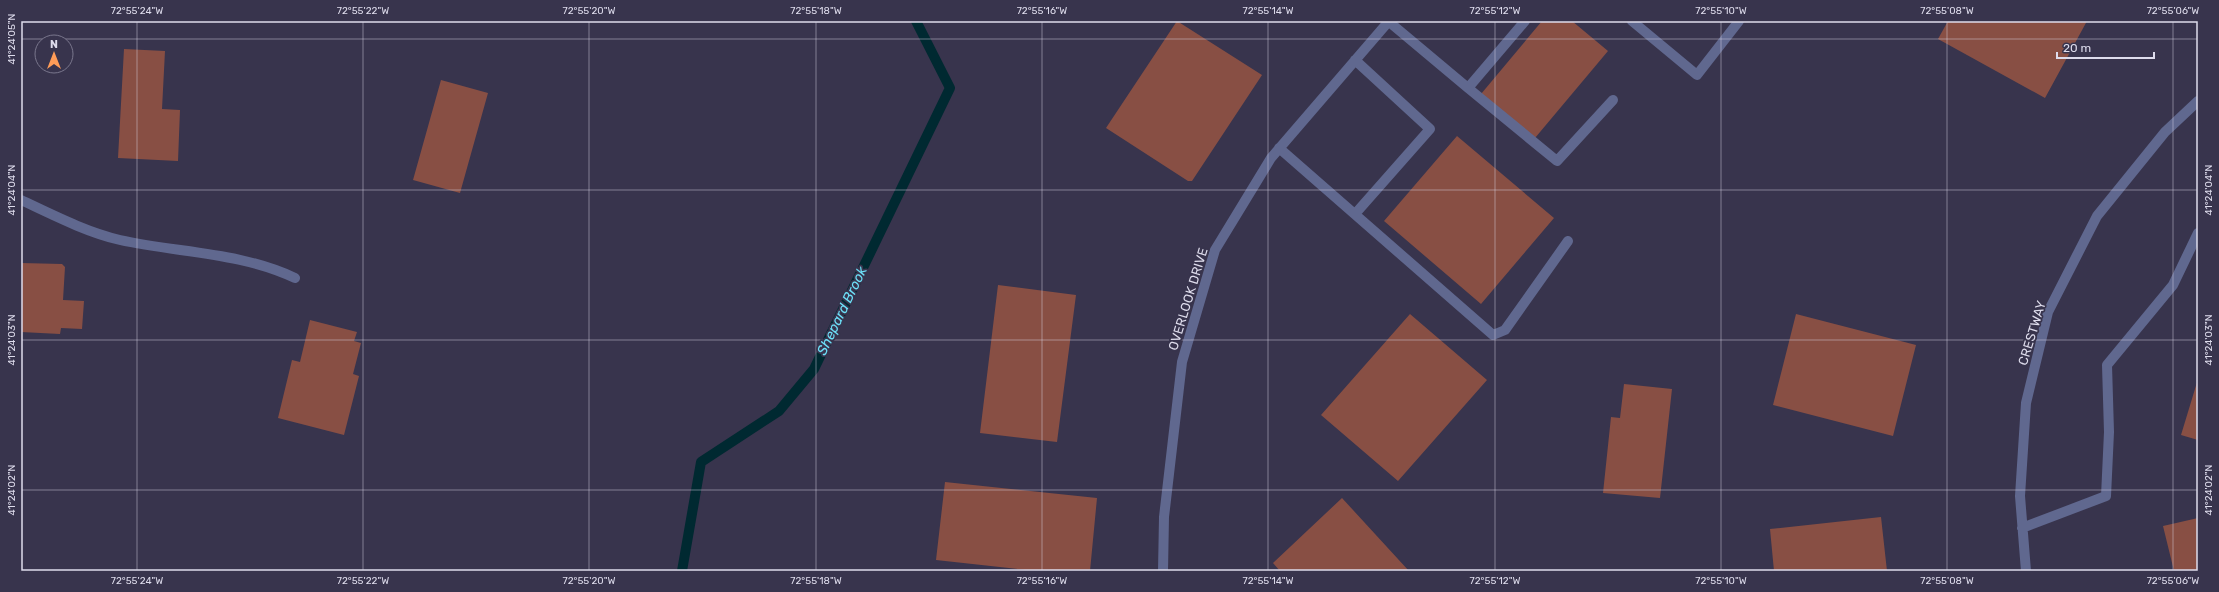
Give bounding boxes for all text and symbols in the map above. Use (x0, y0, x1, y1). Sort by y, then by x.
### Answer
text: 72°55'24"W (111, 5, 163, 17)
text: 72°55'22"W (337, 5, 389, 17)
text: 72°55'20"W (563, 5, 615, 17)
text: 72°55'18"W (790, 5, 842, 17)
text: 72°55'16"W (1017, 5, 1067, 17)
text: 72°55'14"W (1243, 5, 1293, 17)
text: 72°55'12"W (1470, 5, 1520, 17)
text: 72°55'10"W (1695, 5, 1747, 17)
text: 72°55'08"W (1920, 5, 1974, 17)
text: 72°55'06"W (2147, 5, 2199, 17)
text: 41°24'05"N (6, 13, 18, 65)
north arrow (34, 34, 74, 74)
scale bar (2057, 34, 2154, 60)
text: N (50, 38, 58, 51)
text: 20 m (2063, 41, 2091, 55)
text: 41°24'04"N (6, 164, 18, 216)
text: 41°24'04"N (2203, 164, 2215, 216)
street label: OVERLOOK DRIVE (1165, 246, 1211, 352)
water label: Shepard Brook (813, 263, 871, 358)
street label: CRESTWAY (2015, 298, 2049, 367)
text: 41°24'03"N (6, 314, 18, 366)
text: 41°24'03"N (2203, 314, 2215, 366)
text: 41°24'02"N (6, 464, 18, 516)
text: 41°24'02"N (2203, 464, 2215, 516)
text: 72°55'24"W (111, 575, 163, 587)
text: 72°55'22"W (337, 575, 389, 587)
text: 72°55'20"W (563, 575, 615, 587)
text: 72°55'18"W (790, 575, 842, 587)
text: 72°55'16"W (1017, 575, 1067, 587)
text: 72°55'14"W (1243, 575, 1293, 587)
text: 72°55'12"W (1470, 575, 1520, 587)
text: 72°55'10"W (1695, 575, 1747, 587)
text: 72°55'08"W (1920, 575, 1974, 587)
text: 72°55'06"W (2147, 575, 2199, 587)

